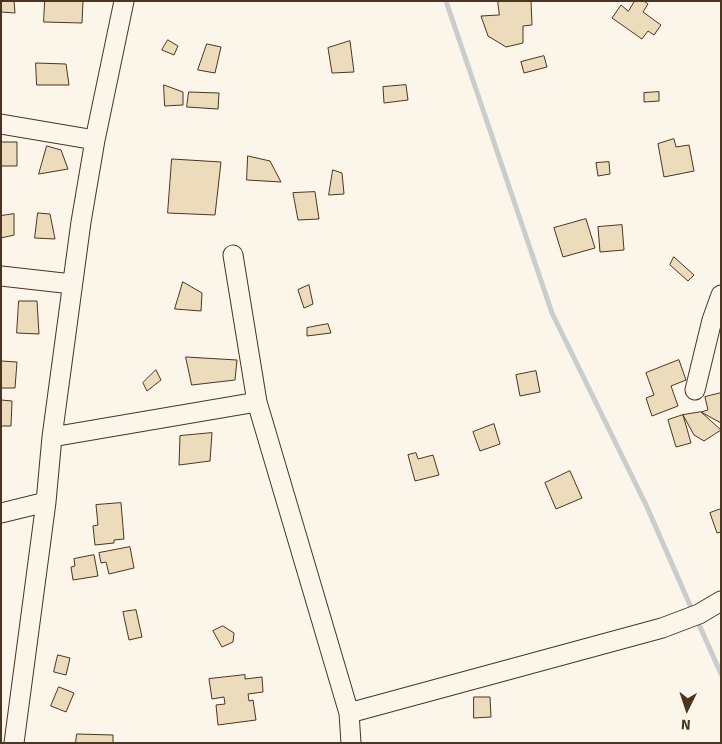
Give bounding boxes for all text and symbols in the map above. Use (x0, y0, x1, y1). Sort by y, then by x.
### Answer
north arrow (662, 684, 712, 734)
text: N (680, 716, 691, 733)

